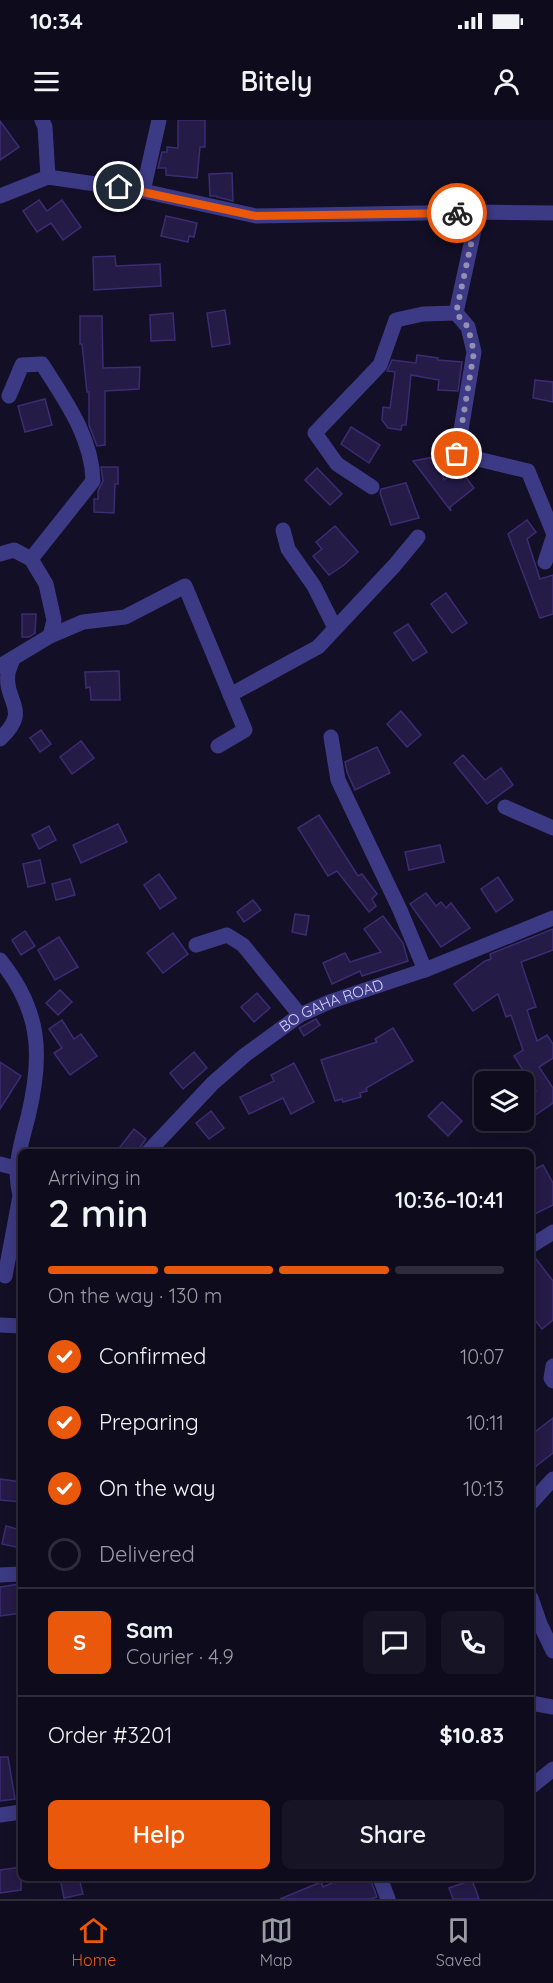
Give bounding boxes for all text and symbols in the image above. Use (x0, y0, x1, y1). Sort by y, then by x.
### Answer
text: 10:34 (30, 7, 83, 35)
text: Bitely (240, 64, 313, 98)
icon: menu (30, 65, 63, 98)
icon: person (490, 65, 523, 98)
pin (93, 161, 144, 212)
icon: home (102, 170, 135, 203)
courier (427, 183, 487, 243)
icon: bike (441, 197, 474, 230)
pin (431, 428, 482, 479)
icon: bag (440, 437, 473, 470)
street label: BO GAHA ROAD (275, 974, 386, 1036)
map controls (474, 1071, 534, 1131)
button: layers (474, 1071, 534, 1131)
text: Arriving in (48, 1165, 141, 1190)
text: 10:36–10:41 (395, 1186, 504, 1214)
text: 2 min (48, 1188, 149, 1237)
text: On the way · 130 m (48, 1283, 222, 1308)
icon: check (48, 1340, 81, 1373)
text: Confirmed (99, 1342, 206, 1370)
text: 10:07 (460, 1344, 504, 1369)
icon: check (48, 1406, 81, 1439)
text: Preparing (99, 1408, 199, 1436)
text: 10:11 (466, 1410, 504, 1435)
icon: check (48, 1472, 81, 1505)
text: On the way (99, 1474, 215, 1502)
text: 10:13 (463, 1476, 504, 1501)
text: Delivered (99, 1540, 195, 1568)
button: chat (363, 1611, 426, 1674)
button: phone (441, 1611, 504, 1674)
text: Sam (126, 1616, 173, 1644)
text: S (73, 1628, 86, 1656)
text: Courier · 4.9 (126, 1644, 234, 1669)
text: Order #3201 (48, 1721, 172, 1749)
text: $10.83 (439, 1721, 504, 1749)
button: Help (48, 1800, 270, 1869)
button: Share (282, 1800, 504, 1869)
tab: Home (72, 1914, 116, 1970)
tab: Map (260, 1914, 293, 1970)
tab: Saved (436, 1914, 481, 1970)

